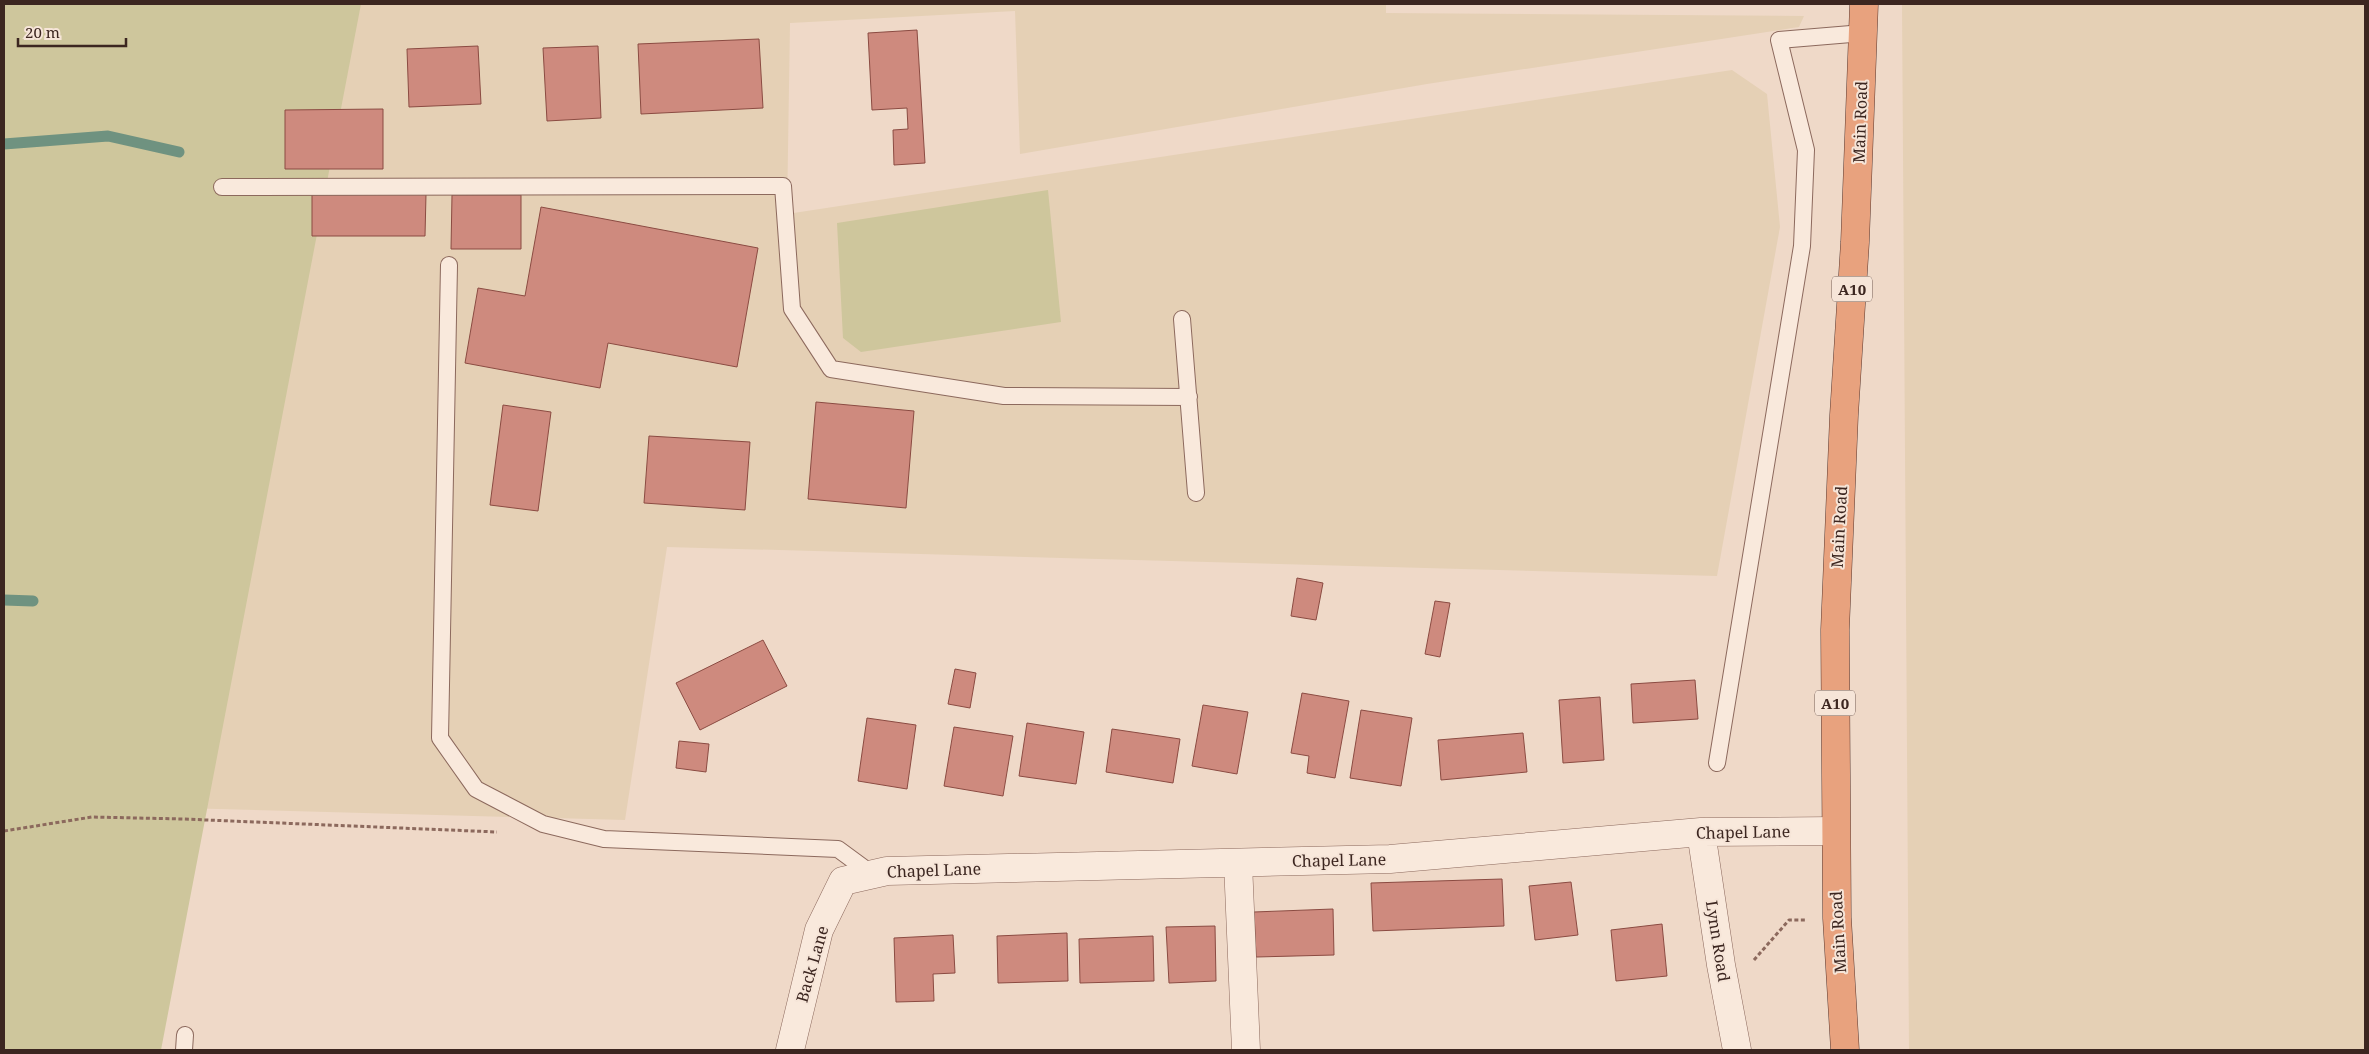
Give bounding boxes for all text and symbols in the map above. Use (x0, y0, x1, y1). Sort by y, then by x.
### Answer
scale bar (18, 15, 125, 47)
text: 20 m (25, 22, 60, 42)
street label: Main Road (1848, 80, 1872, 163)
road number: A10 (1832, 276, 1872, 302)
street label: Main Road (1826, 485, 1852, 569)
road number: A10 (1815, 690, 1855, 716)
street label: Chapel Lane (1696, 820, 1790, 844)
street label: Chapel Lane (1292, 848, 1386, 872)
street label: Chapel Lane (886, 857, 982, 883)
street label: Main Road (1825, 890, 1851, 974)
street label: Lynn Road (1701, 899, 1735, 983)
street label: Back Lane (791, 923, 833, 1005)

